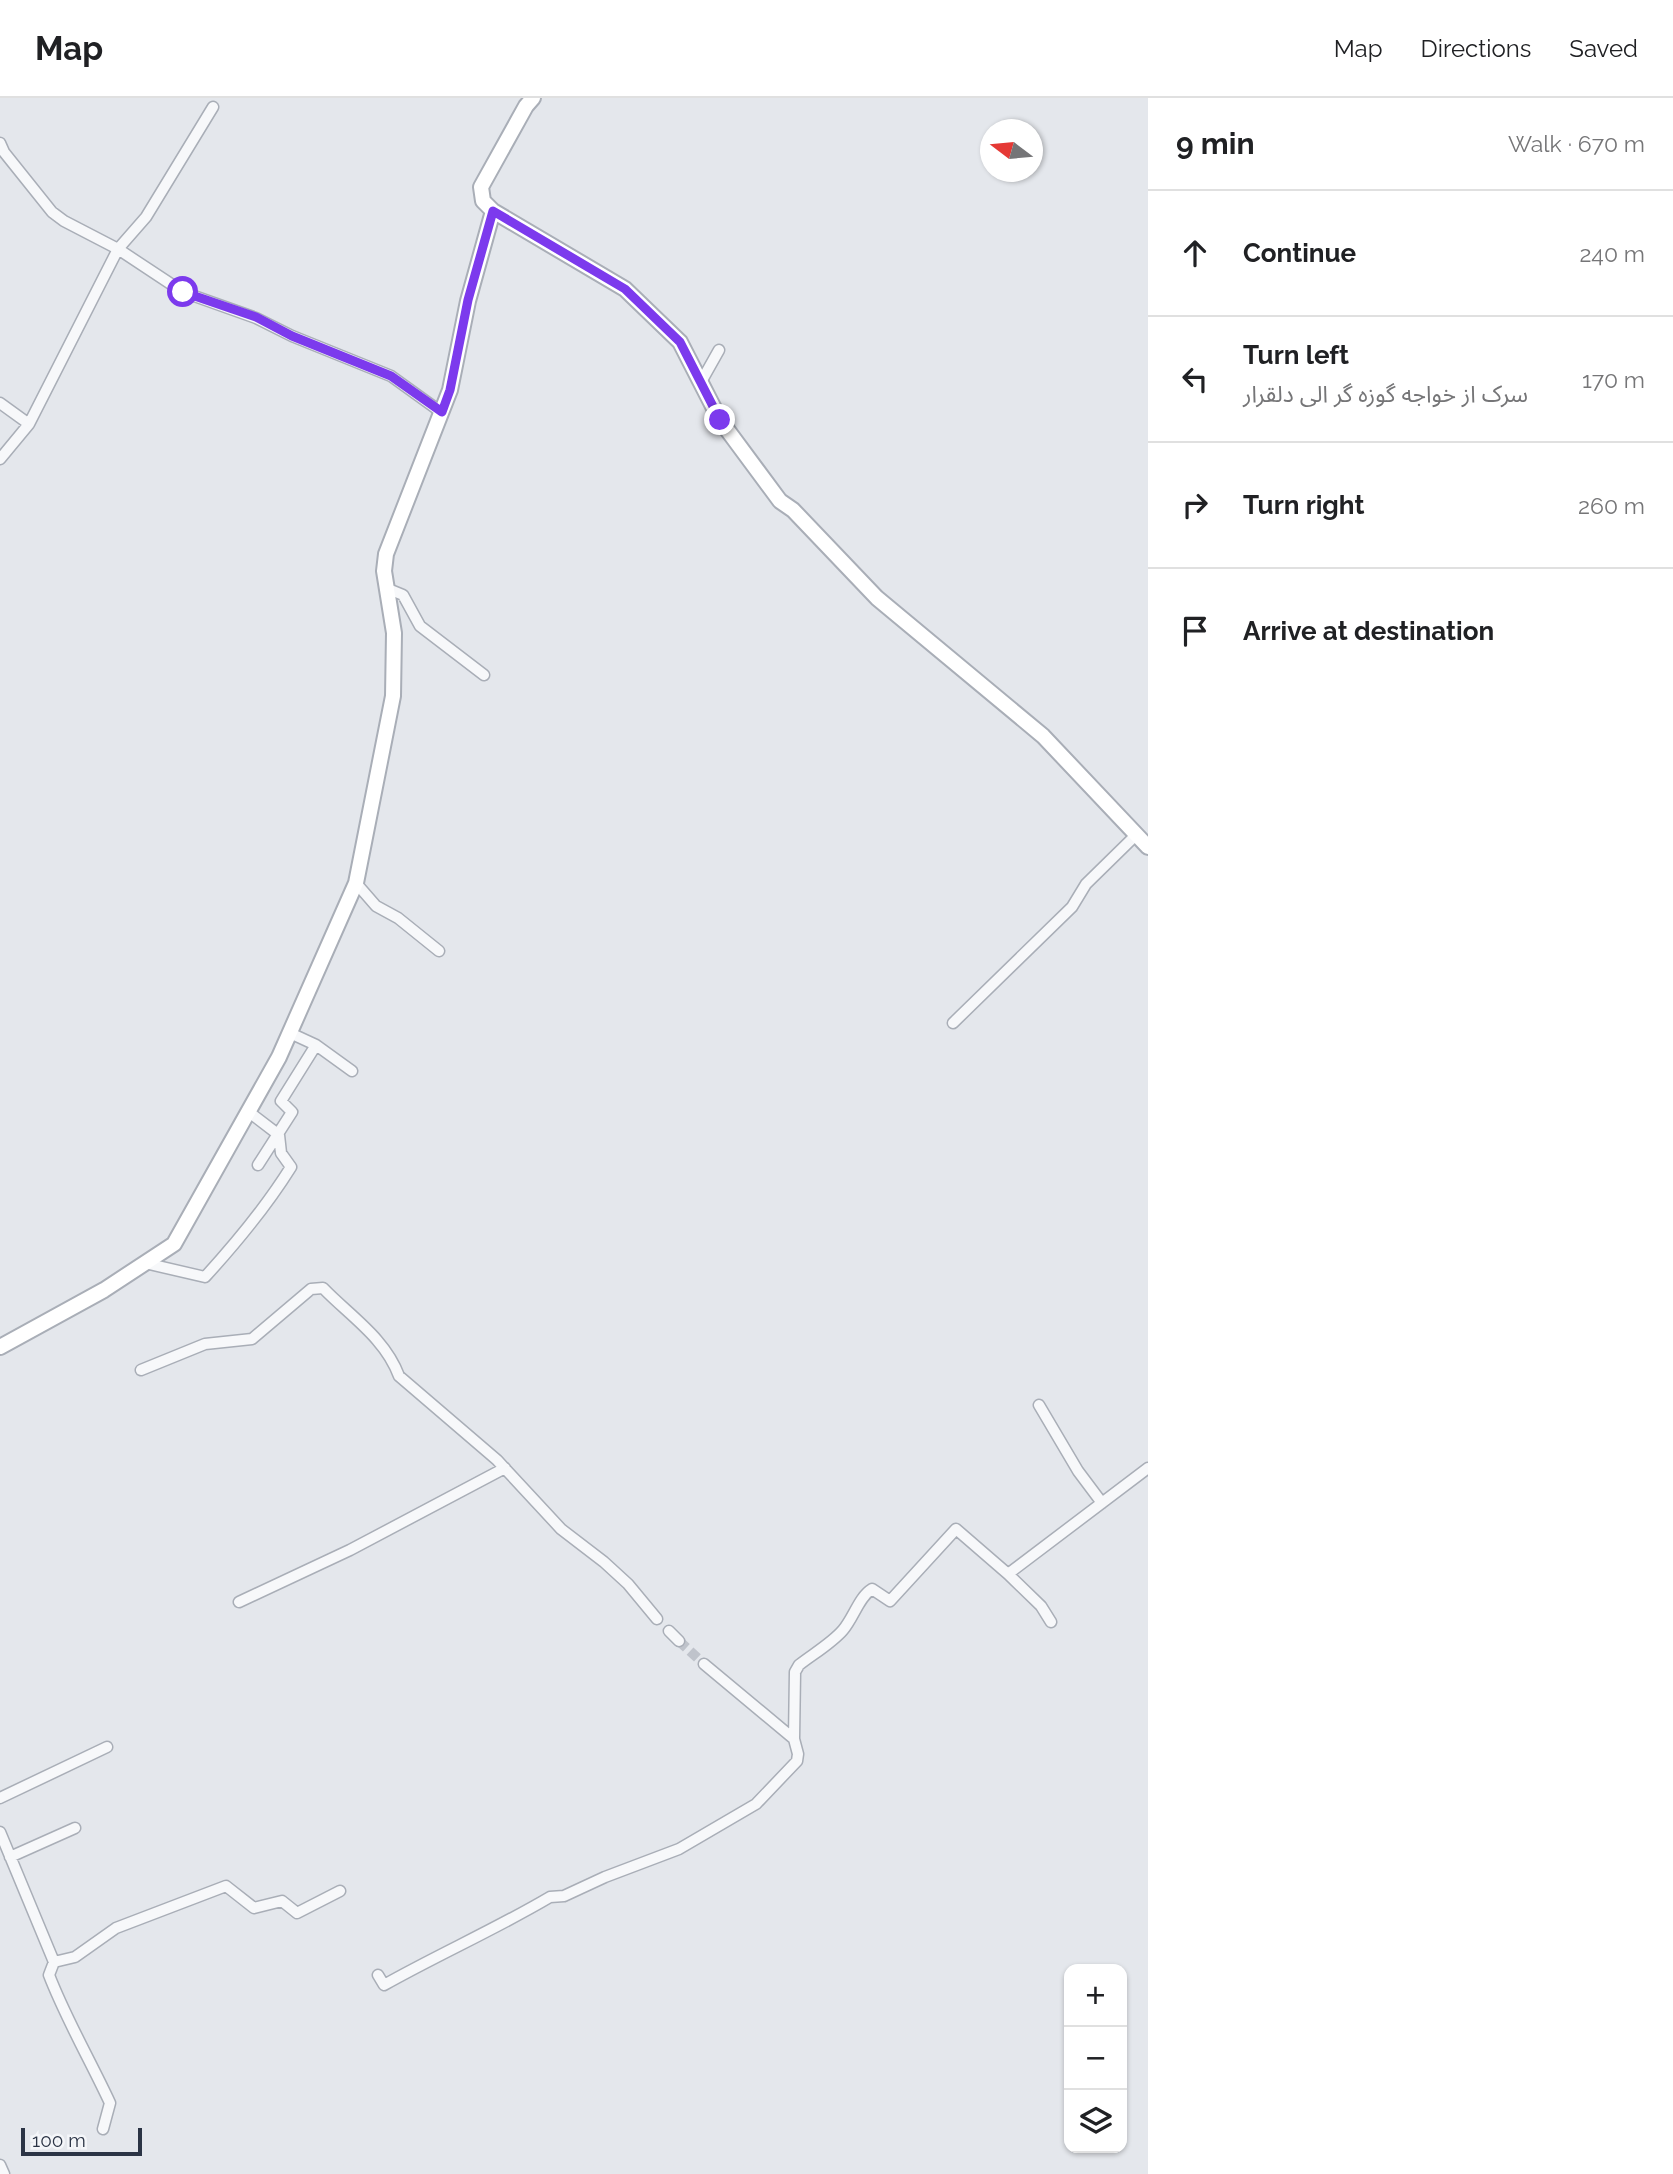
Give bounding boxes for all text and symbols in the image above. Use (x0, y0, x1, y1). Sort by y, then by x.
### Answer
text: Map (35, 29, 103, 68)
text: Map (1334, 34, 1383, 63)
text: Directions (1421, 34, 1531, 63)
text: Saved (1569, 34, 1638, 63)
north arrow (980, 119, 1043, 182)
text: 9 min (1176, 126, 1255, 161)
text: Walk · 670 m (1508, 130, 1645, 157)
icon: ahead (1176, 234, 1214, 272)
text: Continue (1243, 238, 1356, 268)
text: 240 m (1579, 240, 1645, 267)
route start (167, 276, 198, 307)
text: Turn left (1243, 340, 1349, 370)
icon: left (1176, 360, 1214, 398)
text: 170 m (1582, 366, 1645, 393)
text: سرک از خواجه گوزه گر الی دلقرار (1243, 380, 1528, 407)
route end (704, 404, 735, 435)
icon: right (1176, 486, 1214, 524)
text: Turn right (1243, 490, 1364, 520)
text: 260 m (1578, 492, 1645, 519)
icon: arrive (1176, 612, 1214, 650)
text: Arrive at destination (1243, 616, 1494, 646)
map controls (1064, 1964, 1127, 2153)
button: + (1064, 1964, 1127, 2027)
button: − (1064, 2027, 1127, 2090)
button: layers (1064, 2090, 1127, 2153)
scale bar (21, 2125, 142, 2157)
text: 100 m (32, 2129, 86, 2151)

